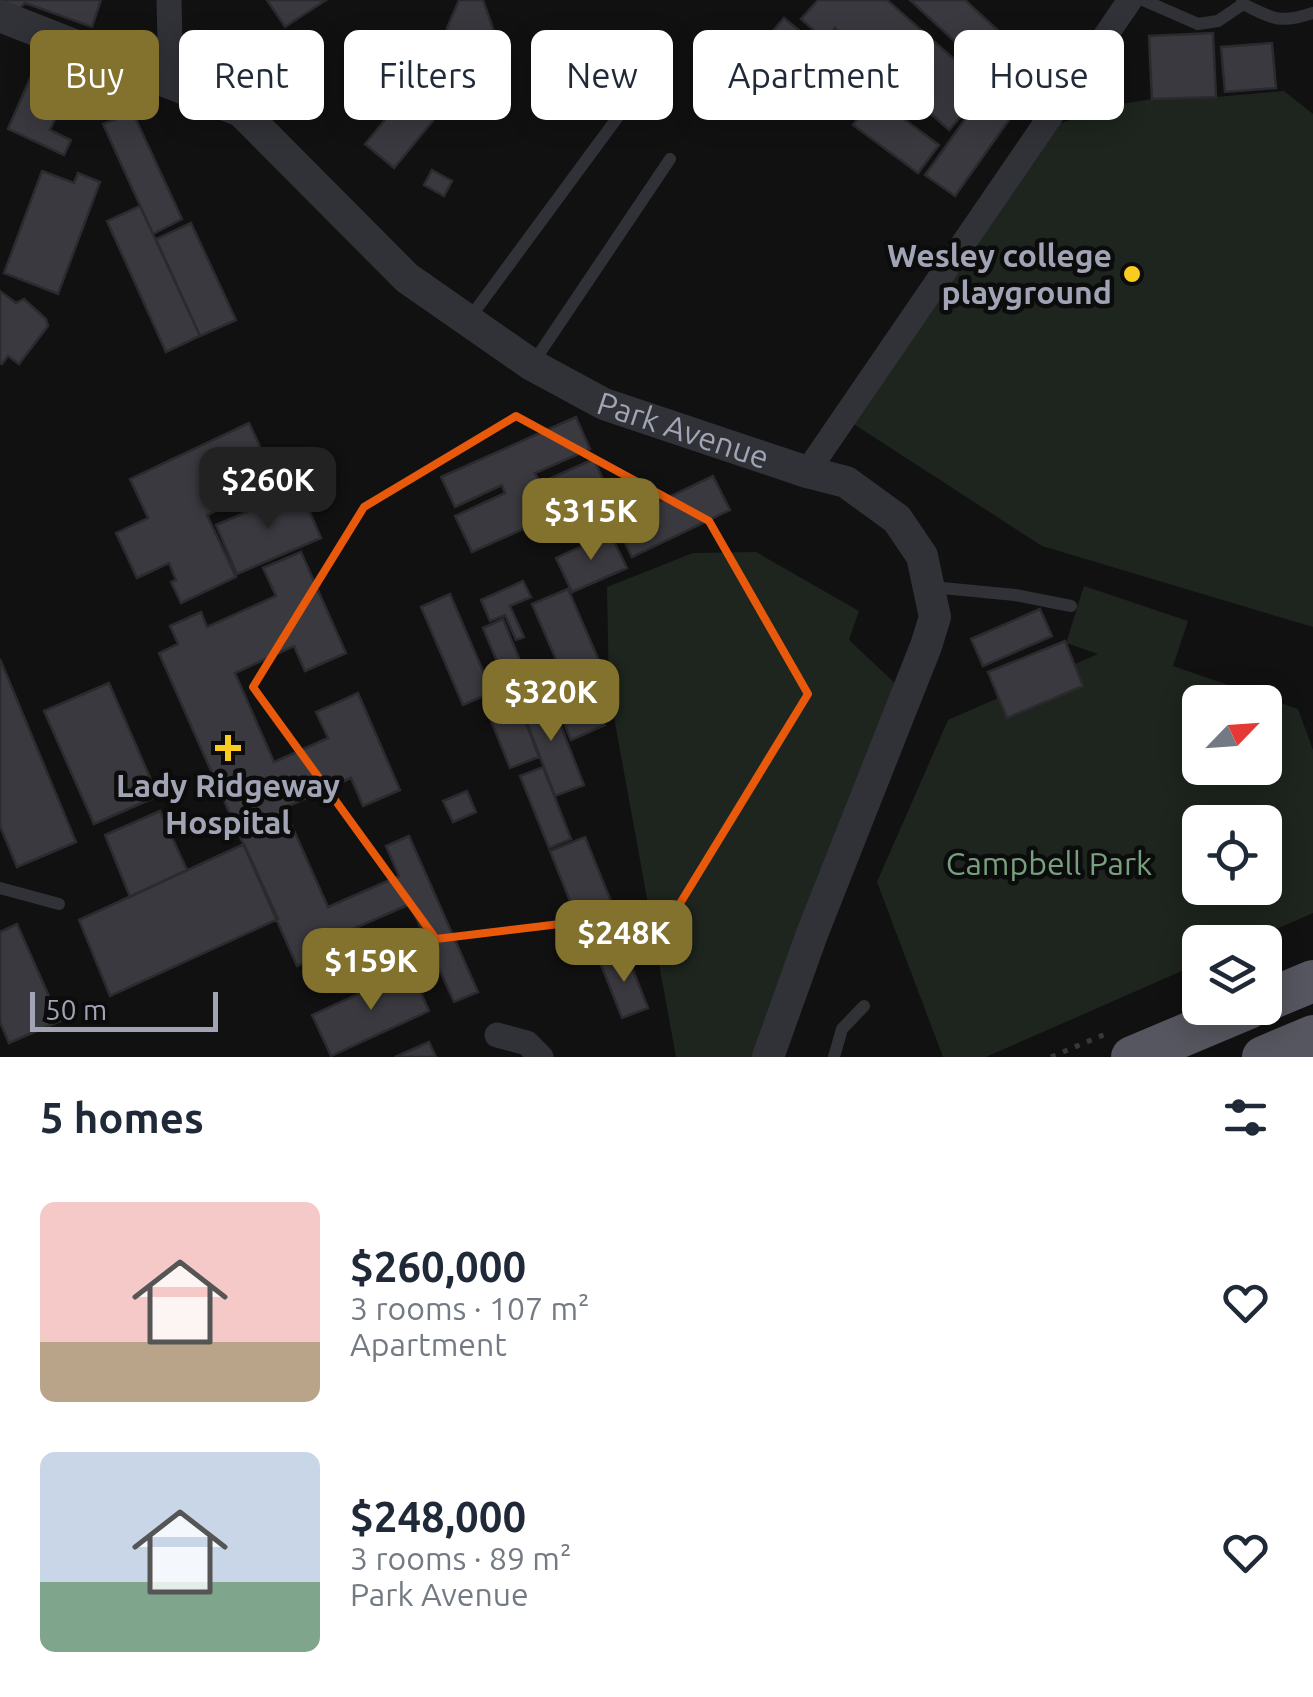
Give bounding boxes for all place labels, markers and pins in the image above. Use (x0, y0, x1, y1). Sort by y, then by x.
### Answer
place label: Wesley college playground (887, 237, 1112, 310)
marker: Wesley college playground (1121, 263, 1143, 285)
pin: $260K (198, 447, 338, 532)
pin: $315K (521, 478, 661, 563)
pin: $320K (481, 659, 621, 744)
marker: Lady Ridgeway Hospital (215, 735, 241, 761)
place label: Lady Ridgeway Hospital (116, 767, 340, 840)
pin: $248K (554, 900, 694, 985)
pin: $159K (301, 928, 441, 1013)

